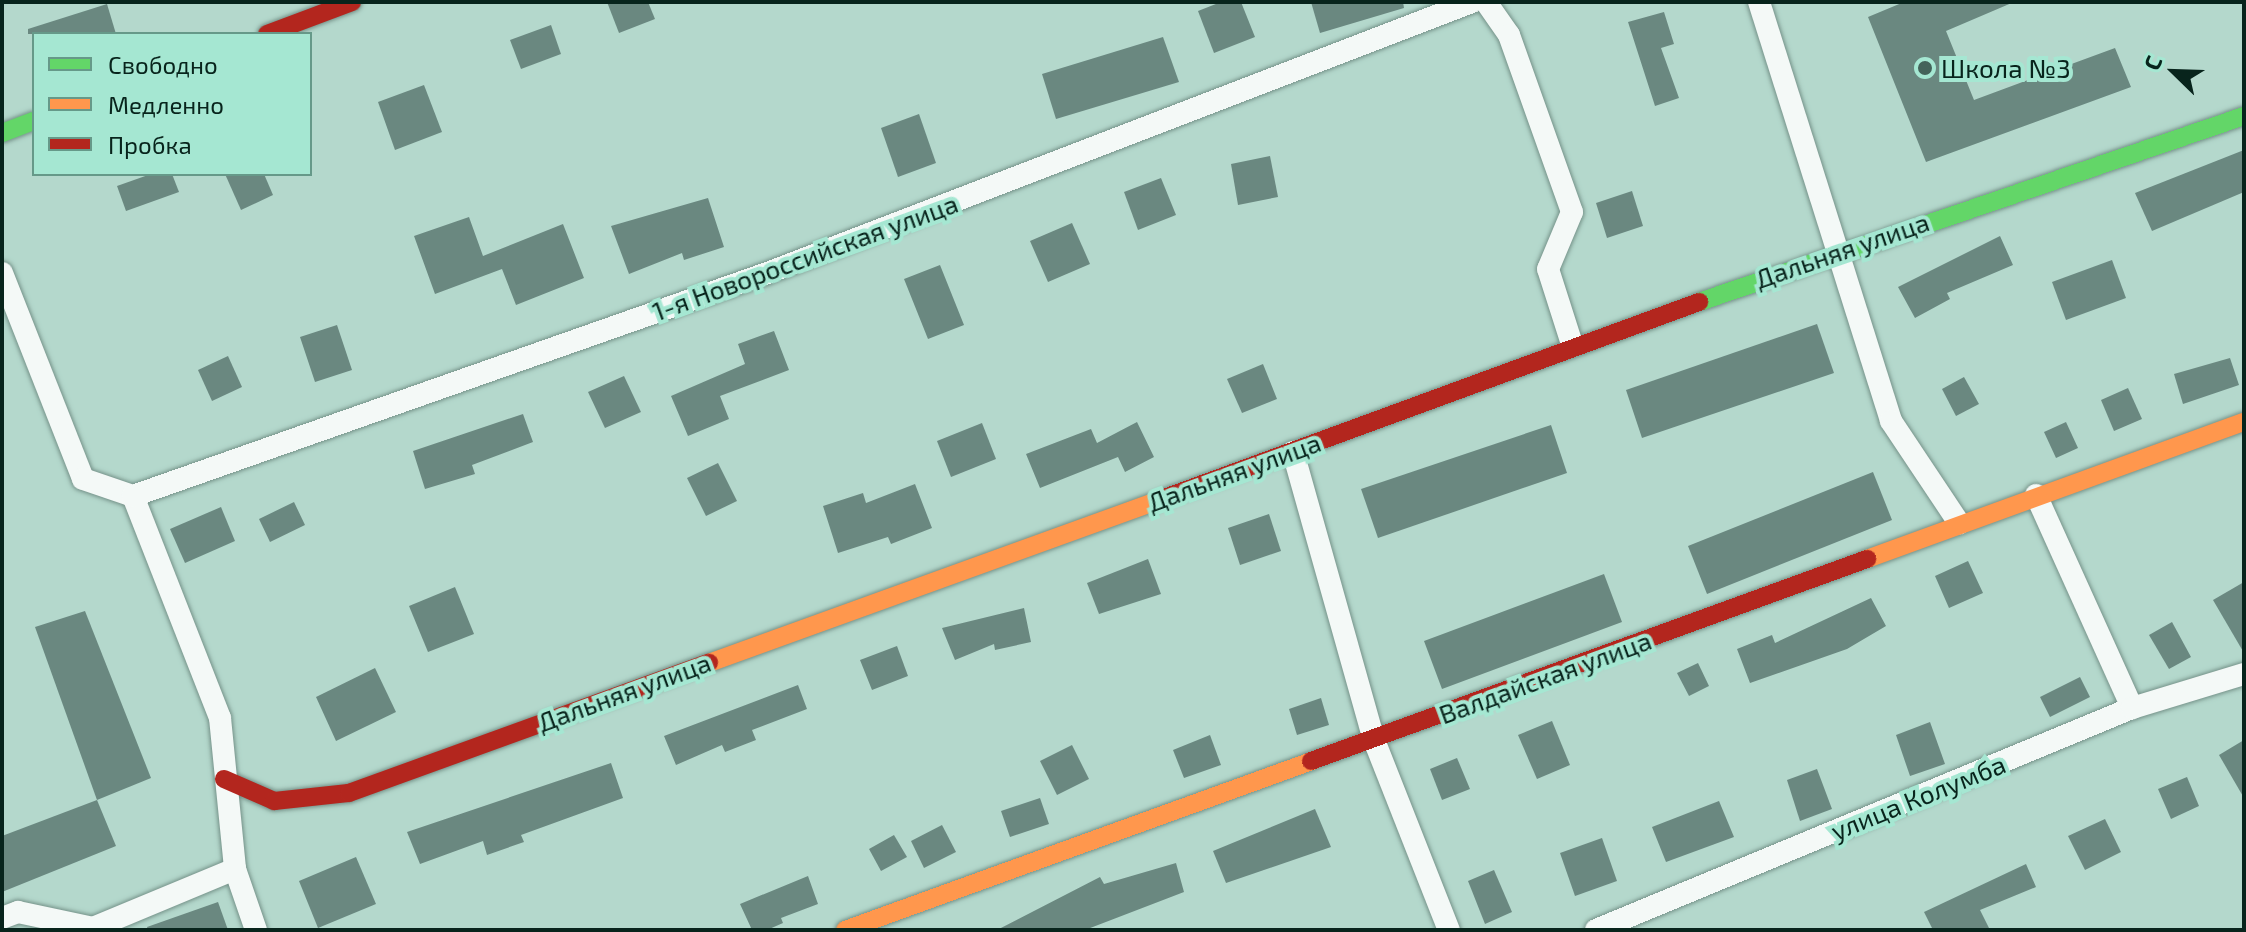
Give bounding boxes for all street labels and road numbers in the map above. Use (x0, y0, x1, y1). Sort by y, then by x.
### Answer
street label: 1-я Новороссийская улица (648, 187, 962, 327)
street label: Дальняя улица (1751, 206, 1933, 294)
street label: Дальняя улица (1143, 426, 1325, 518)
street label: Валдайская улица (1435, 624, 1655, 730)
street label: Дальняя улица (533, 646, 715, 738)
street label: улица Колумба (1826, 748, 2010, 846)

